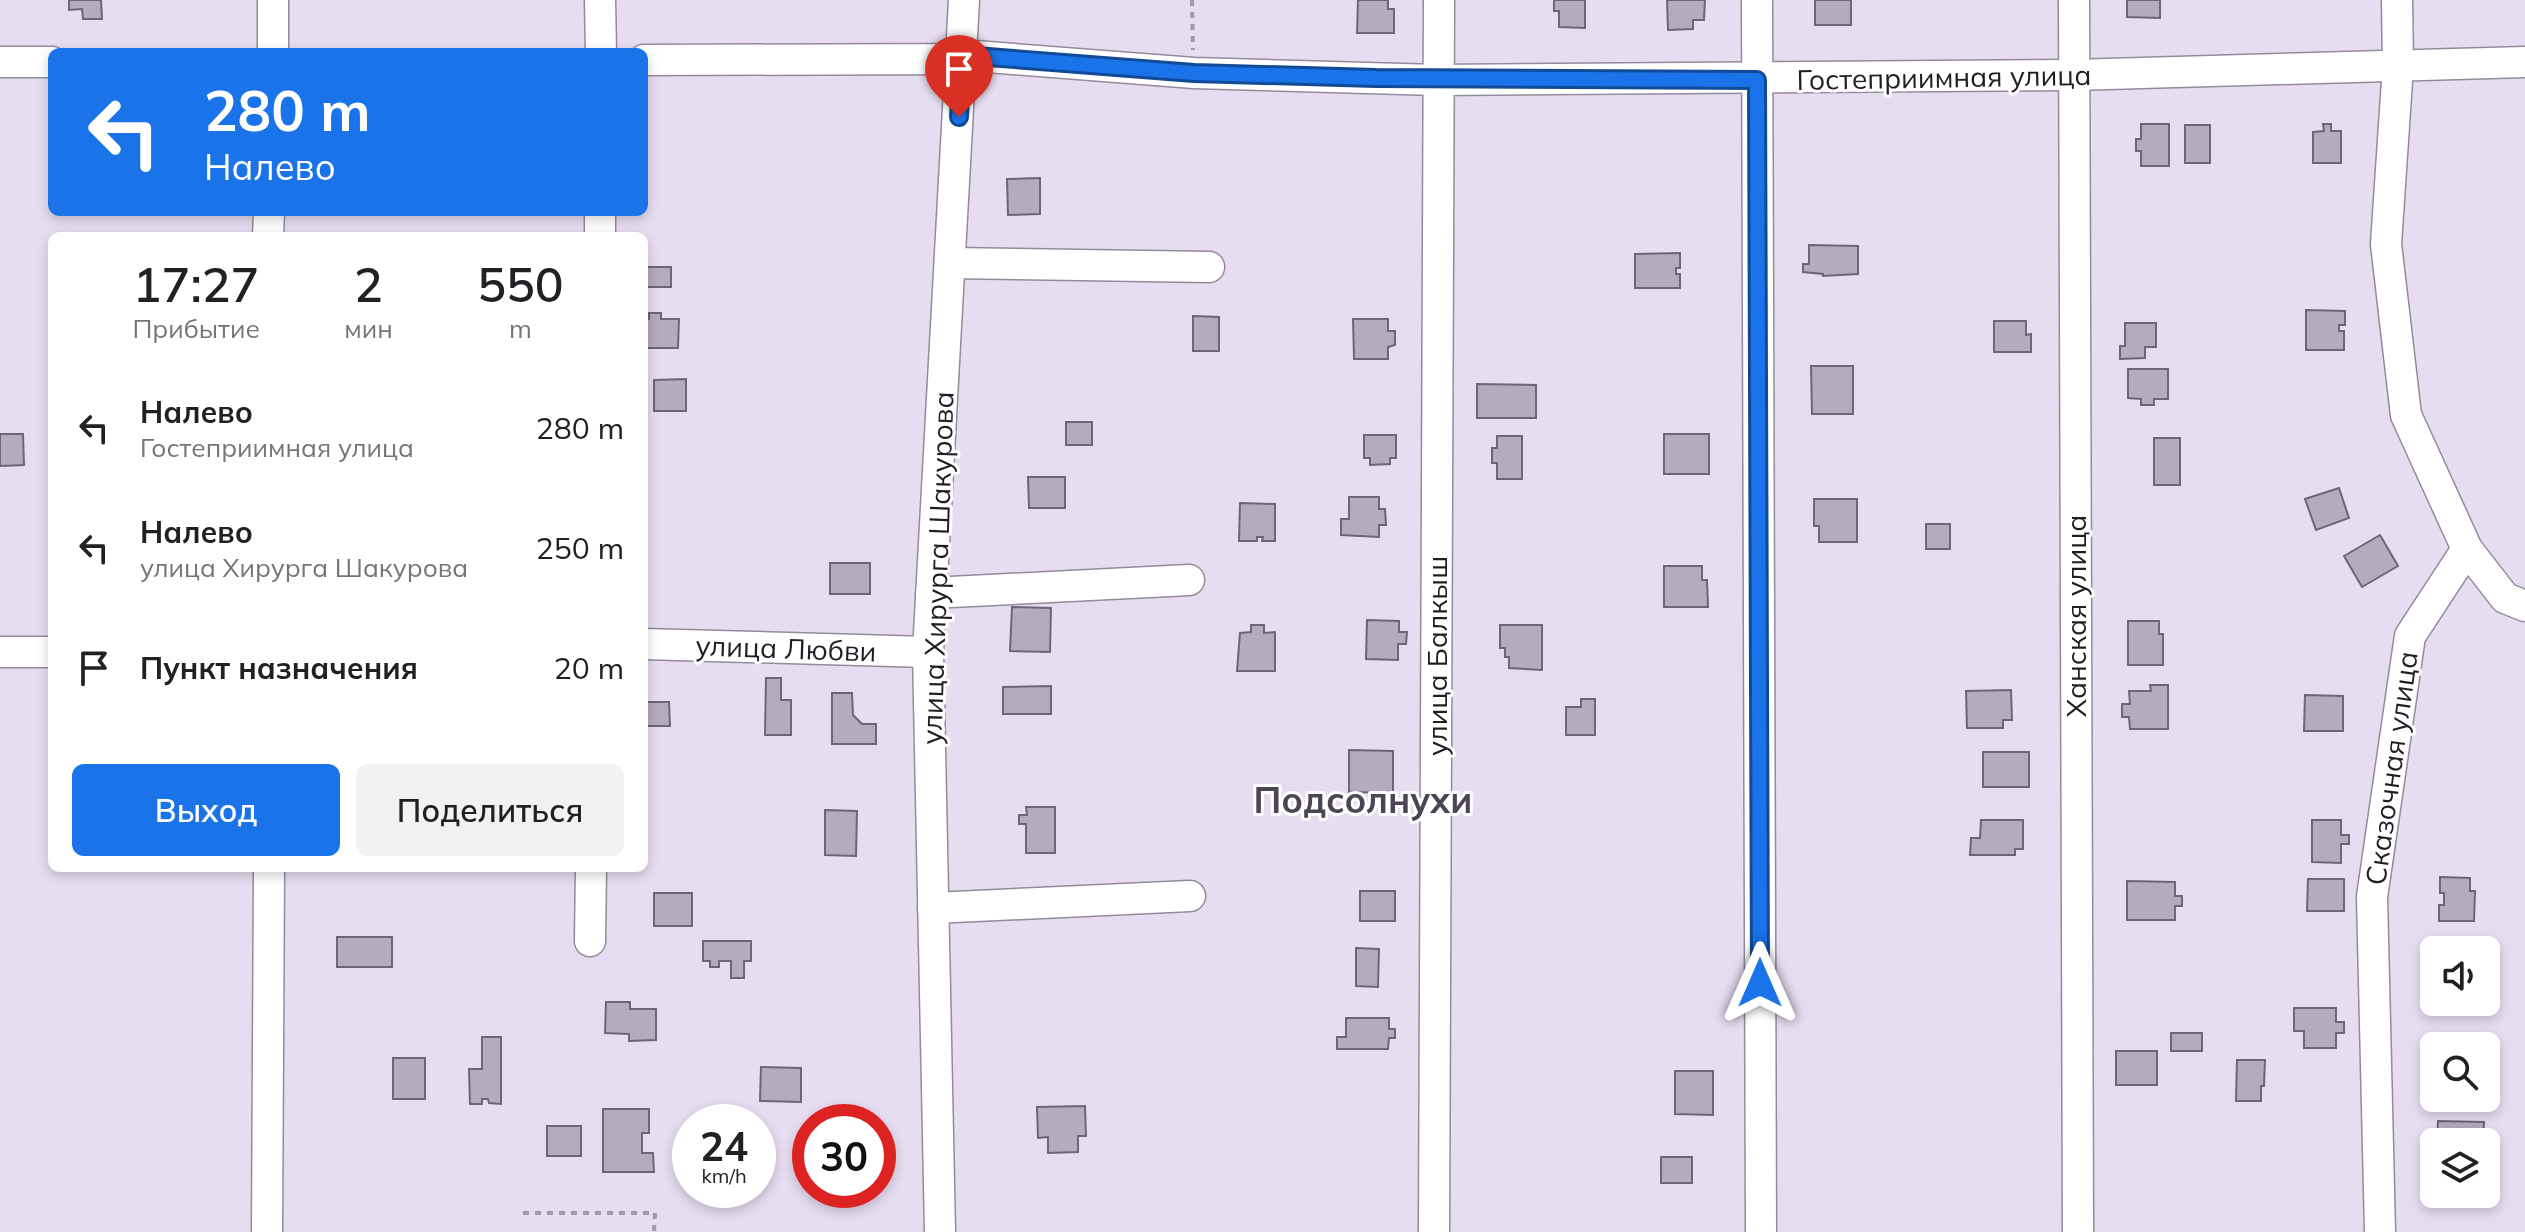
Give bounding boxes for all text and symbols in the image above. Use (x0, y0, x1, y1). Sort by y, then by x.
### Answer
pin (925, 35, 993, 117)
icon: arrive (937, 47, 981, 91)
street label: Гостеприимная улица (1796, 57, 2092, 97)
text: 280 m (204, 75, 371, 145)
icon: left (72, 80, 176, 184)
text: Налево (204, 144, 336, 189)
text: 17:27 (133, 254, 259, 314)
text: 2 (354, 254, 383, 314)
text: 550 (477, 254, 564, 314)
text: Прибытие (132, 312, 260, 345)
text: мин (344, 312, 393, 345)
text: m (509, 312, 532, 345)
street label: улица Хирурга Шакурова (913, 391, 961, 745)
text: Налево (140, 393, 253, 431)
icon: left (72, 406, 116, 450)
text: 280 m (536, 409, 624, 447)
text: Гостеприимная улица (140, 431, 414, 464)
text: Налево (140, 513, 253, 551)
street label: Ханская улица (2058, 515, 2093, 717)
icon: left (72, 526, 116, 570)
text: 250 m (536, 529, 624, 567)
text: улица Хирурга Шакурова (140, 551, 468, 584)
street label: улица Балкыш (1419, 556, 1454, 756)
street label: улица Любви (695, 627, 877, 669)
icon: arrive (72, 646, 116, 690)
text: Пункт назначения (140, 649, 418, 687)
text: 20 m (554, 649, 624, 687)
street label: Сказочная улица (2357, 649, 2425, 887)
button: Выход (72, 764, 340, 856)
button: Поделиться (356, 764, 624, 856)
district label: Подсолнухи (1254, 777, 1472, 822)
map controls (2420, 936, 2500, 1208)
button: sound (2420, 936, 2500, 1016)
position arrow (1718, 941, 1802, 1025)
button: search (2420, 1032, 2500, 1112)
speed limit sign: 30 (792, 1104, 896, 1208)
text: 24 (700, 1121, 748, 1171)
button: layers (2420, 1128, 2500, 1208)
text: km/h (701, 1163, 747, 1188)

